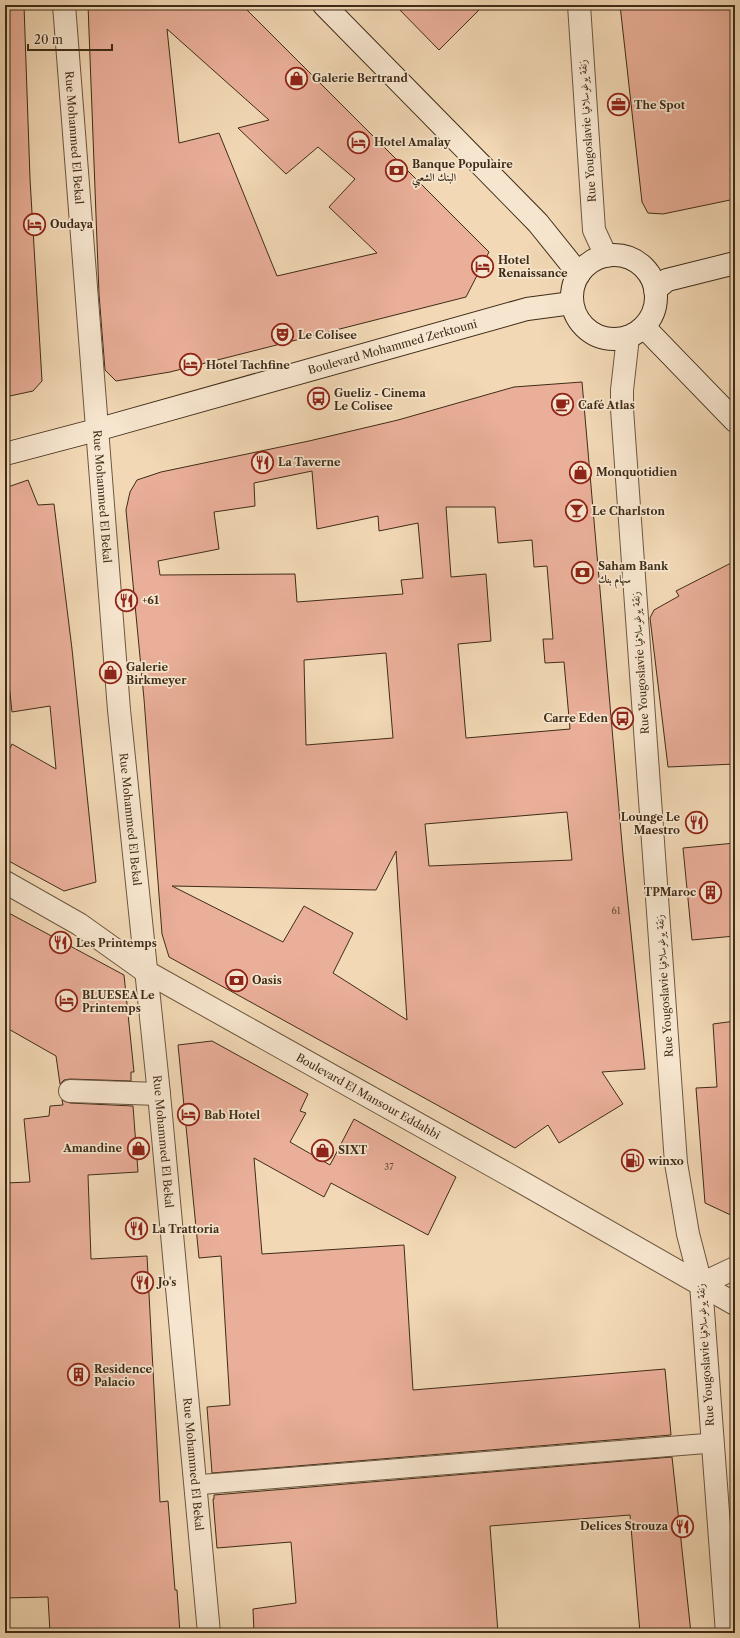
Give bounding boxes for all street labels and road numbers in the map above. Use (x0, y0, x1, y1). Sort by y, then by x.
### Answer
street label: Rue Yougoslavie زنقة يوغوسلافيا (575, 59, 599, 203)
street label: Rue Mohammed El Bekal (62, 71, 87, 205)
street label: Boulevard Mohammed Zerktouni (306, 316, 479, 377)
street label: Rue Mohammed El Bekal (90, 429, 115, 564)
street label: Rue Yougoslavie زنقة يوغوسلافيا (628, 591, 652, 735)
street label: Rue Mohammed El Bekal (117, 752, 144, 887)
street label: Rue Yougoslavie زنقة يوغوسلافيا (652, 914, 676, 1058)
street label: Boulevard El Mansour Eddahbi (294, 1050, 443, 1142)
street label: Rue Mohammed El Bekal (150, 1074, 177, 1209)
street label: Rue Yougoslavie زنقة يوغوسلافيا (693, 1283, 717, 1427)
street label: Rue Mohammed El Bekal (180, 1397, 207, 1532)

